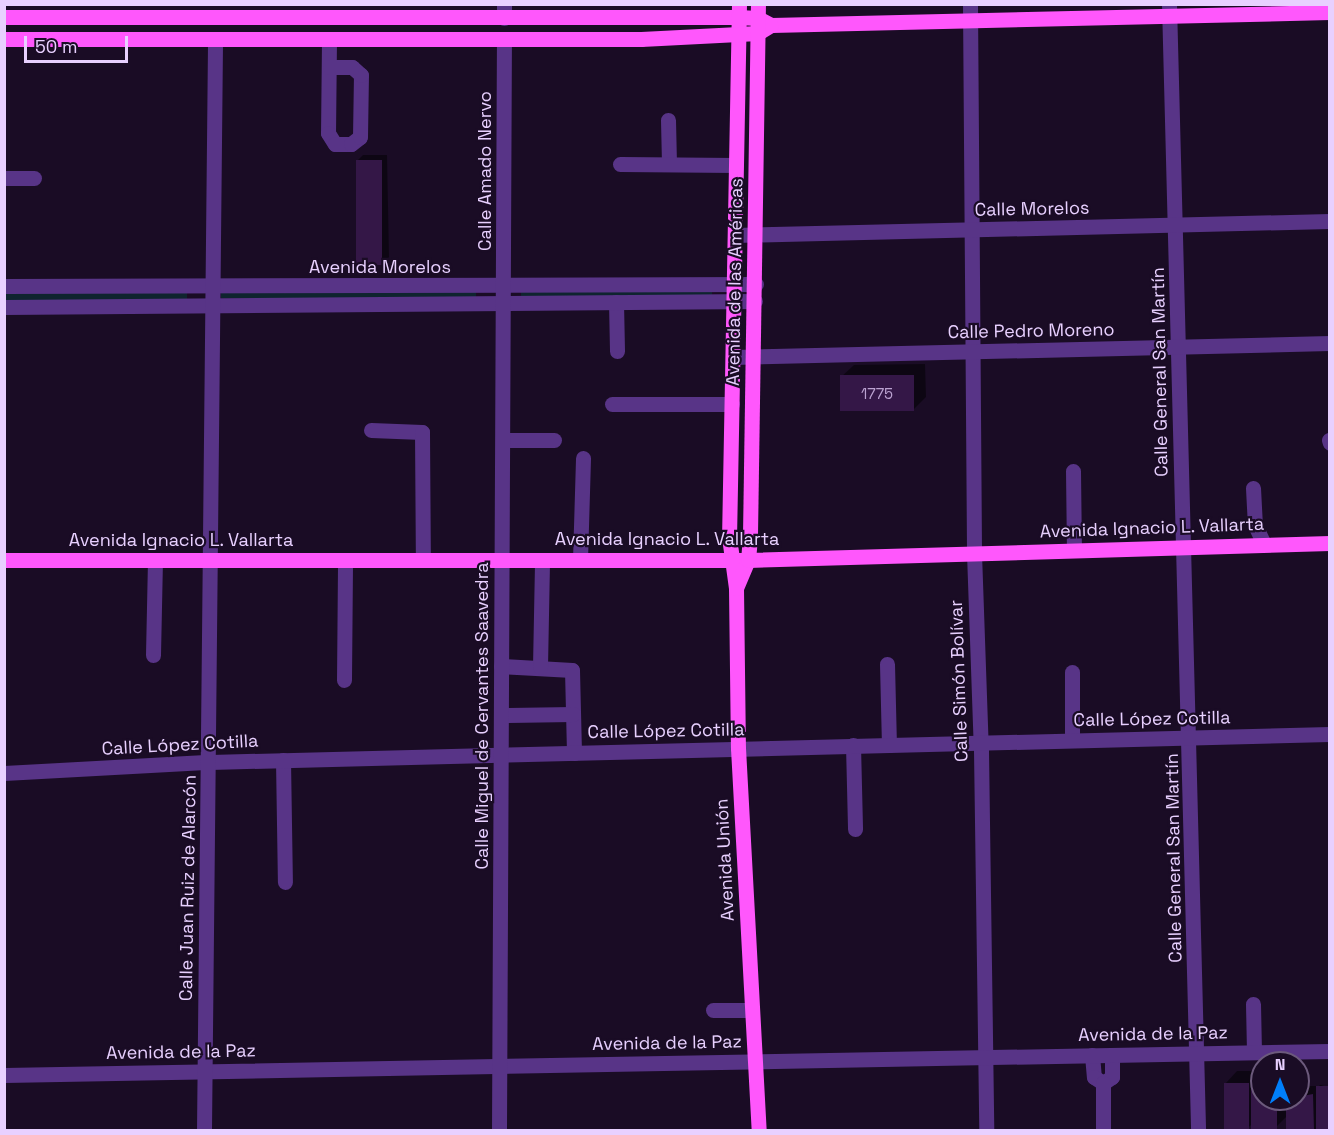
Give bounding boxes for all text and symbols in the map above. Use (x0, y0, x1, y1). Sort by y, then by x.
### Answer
scale bar (27, 24, 130, 62)
text: 50 m (35, 35, 77, 58)
street label: Calle Amado Nervo (474, 91, 496, 251)
street label: Avenida de las Américas (722, 178, 748, 386)
street label: Calle Morelos (974, 197, 1090, 221)
street label: Avenida Morelos (309, 256, 451, 278)
street label: Calle General San Martín (1147, 267, 1173, 477)
street label: Calle Pedro Moreno (947, 319, 1115, 343)
house number: 1775 (861, 385, 893, 403)
street label: Avenida Ignacio L. Vallarta (1039, 513, 1265, 543)
street label: Avenida Ignacio L. Vallarta (554, 528, 780, 550)
street label: Avenida Ignacio L. Vallarta (68, 529, 294, 551)
street label: Calle Miguel de Cervantes Saavedra (471, 562, 493, 870)
street label: Calle Simón Bolívar (945, 600, 973, 762)
street label: Calle López Cotilla (1073, 707, 1231, 731)
street label: Calle López Cotilla (587, 719, 745, 743)
street label: Calle López Cotilla (101, 730, 259, 760)
street label: Calle General San Martín (1161, 753, 1187, 963)
street label: Calle Juan Ruiz de Alarcón (175, 775, 201, 1001)
street label: Avenida Unión (711, 798, 739, 922)
street label: Avenida de la Paz (1078, 1022, 1228, 1046)
street label: Avenida de la Paz (592, 1031, 742, 1055)
street label: Avenida de la Paz (106, 1040, 256, 1064)
north arrow (1250, 1051, 1310, 1111)
text: N (1275, 1054, 1285, 1075)

